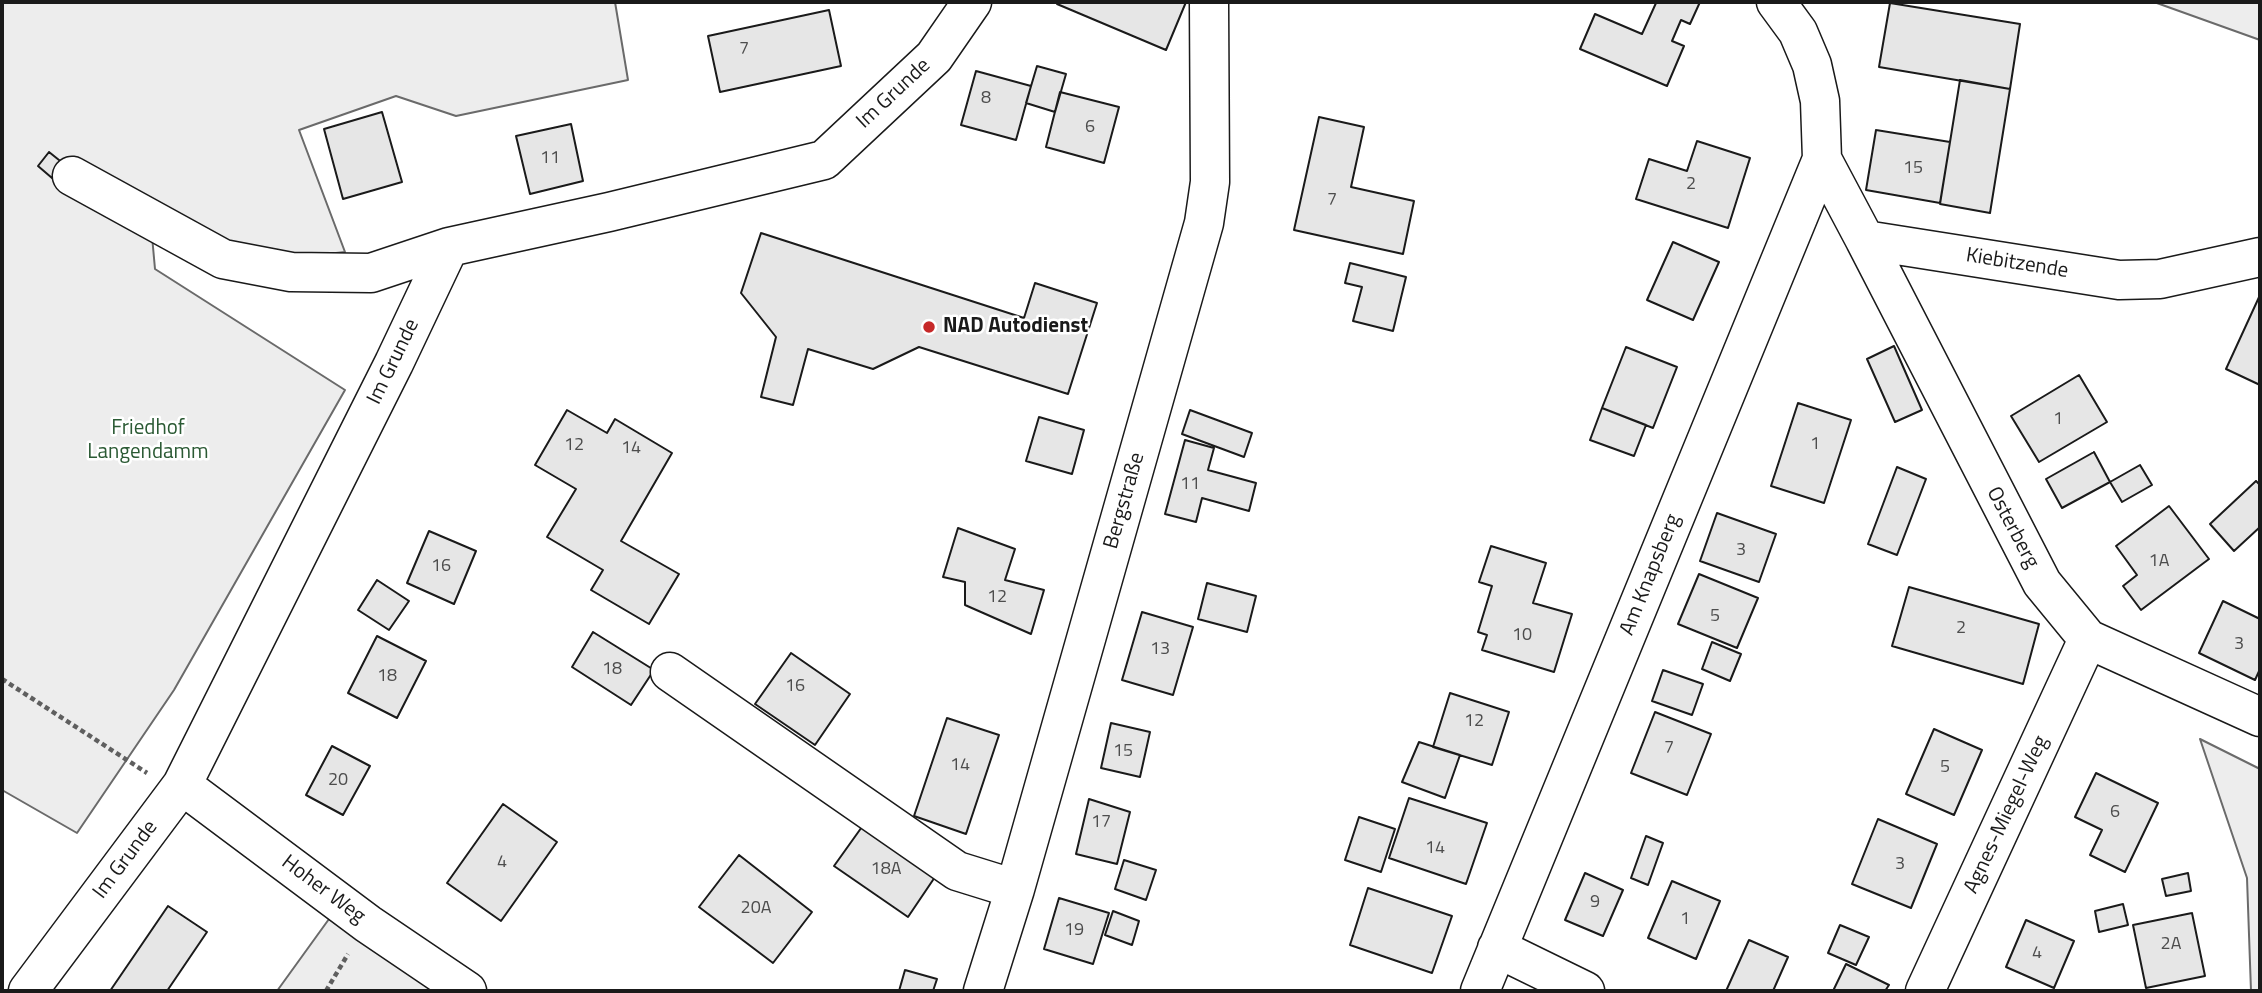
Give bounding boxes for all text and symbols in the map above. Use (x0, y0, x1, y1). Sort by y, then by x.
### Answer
house number: 7 (739, 39, 749, 61)
street label: Im Grunde (852, 54, 936, 134)
house number: 8 (981, 88, 991, 110)
house number: 6 (1085, 117, 1095, 139)
house number: 11 (540, 148, 560, 170)
house number: 15 (1903, 158, 1923, 180)
house number: 2 (1686, 174, 1696, 196)
house number: 7 (1327, 190, 1337, 212)
street label: Kiebitzende (1964, 243, 2070, 285)
place label: NAD Autodienst (943, 314, 1088, 340)
street label: Im Grunde (363, 315, 425, 409)
marker: NAD Autodienst (921, 319, 937, 335)
house number: 1 (2053, 409, 2063, 431)
park label: Friedhof Langendamm (87, 416, 209, 466)
house number: 1 (1810, 434, 1820, 456)
house number: 12 (564, 435, 584, 457)
house number: 14 (621, 438, 641, 460)
street label: Bergstraße (1099, 450, 1151, 552)
house number: 11 (1180, 474, 1200, 496)
street label: Osterberg (1980, 483, 2044, 573)
street label: Am Knapsberg (1615, 511, 1687, 639)
house number: 3 (1736, 540, 1746, 562)
house number: 1A (2149, 551, 2169, 573)
house number: 16 (431, 556, 451, 578)
house number: 12 (987, 587, 1007, 609)
house number: 5 (1710, 606, 1720, 628)
house number: 2 (1956, 618, 1966, 640)
house number: 10 (1512, 625, 1532, 647)
house number: 3 (2234, 634, 2244, 656)
house number: 13 (1150, 639, 1170, 661)
house number: 18 (602, 659, 622, 681)
house number: 18 (377, 666, 397, 688)
house number: 16 (785, 676, 805, 698)
house number: 12 (1464, 711, 1484, 733)
street label: Agnes-Miegel-Weg (1959, 732, 2055, 898)
house number: 7 (1664, 738, 1674, 760)
house number: 15 (1113, 741, 1133, 763)
house number: 14 (950, 755, 970, 777)
house number: 5 (1940, 757, 1950, 779)
house number: 20 (328, 770, 348, 792)
house number: 6 (2110, 802, 2120, 824)
house number: 17 (1091, 812, 1111, 834)
street label: Im Grunde (88, 816, 164, 904)
house number: 14 (1425, 838, 1445, 860)
street label: Hoher Weg (276, 850, 370, 930)
house number: 4 (497, 852, 507, 874)
house number: 3 (1895, 854, 1905, 876)
house number: 18A (871, 859, 901, 881)
house number: 9 (1590, 892, 1600, 914)
house number: 20A (741, 898, 771, 920)
house number: 1 (1680, 909, 1690, 931)
house number: 19 (1064, 920, 1084, 942)
house number: 2A (2161, 934, 2181, 956)
house number: 4 (2032, 943, 2042, 965)

